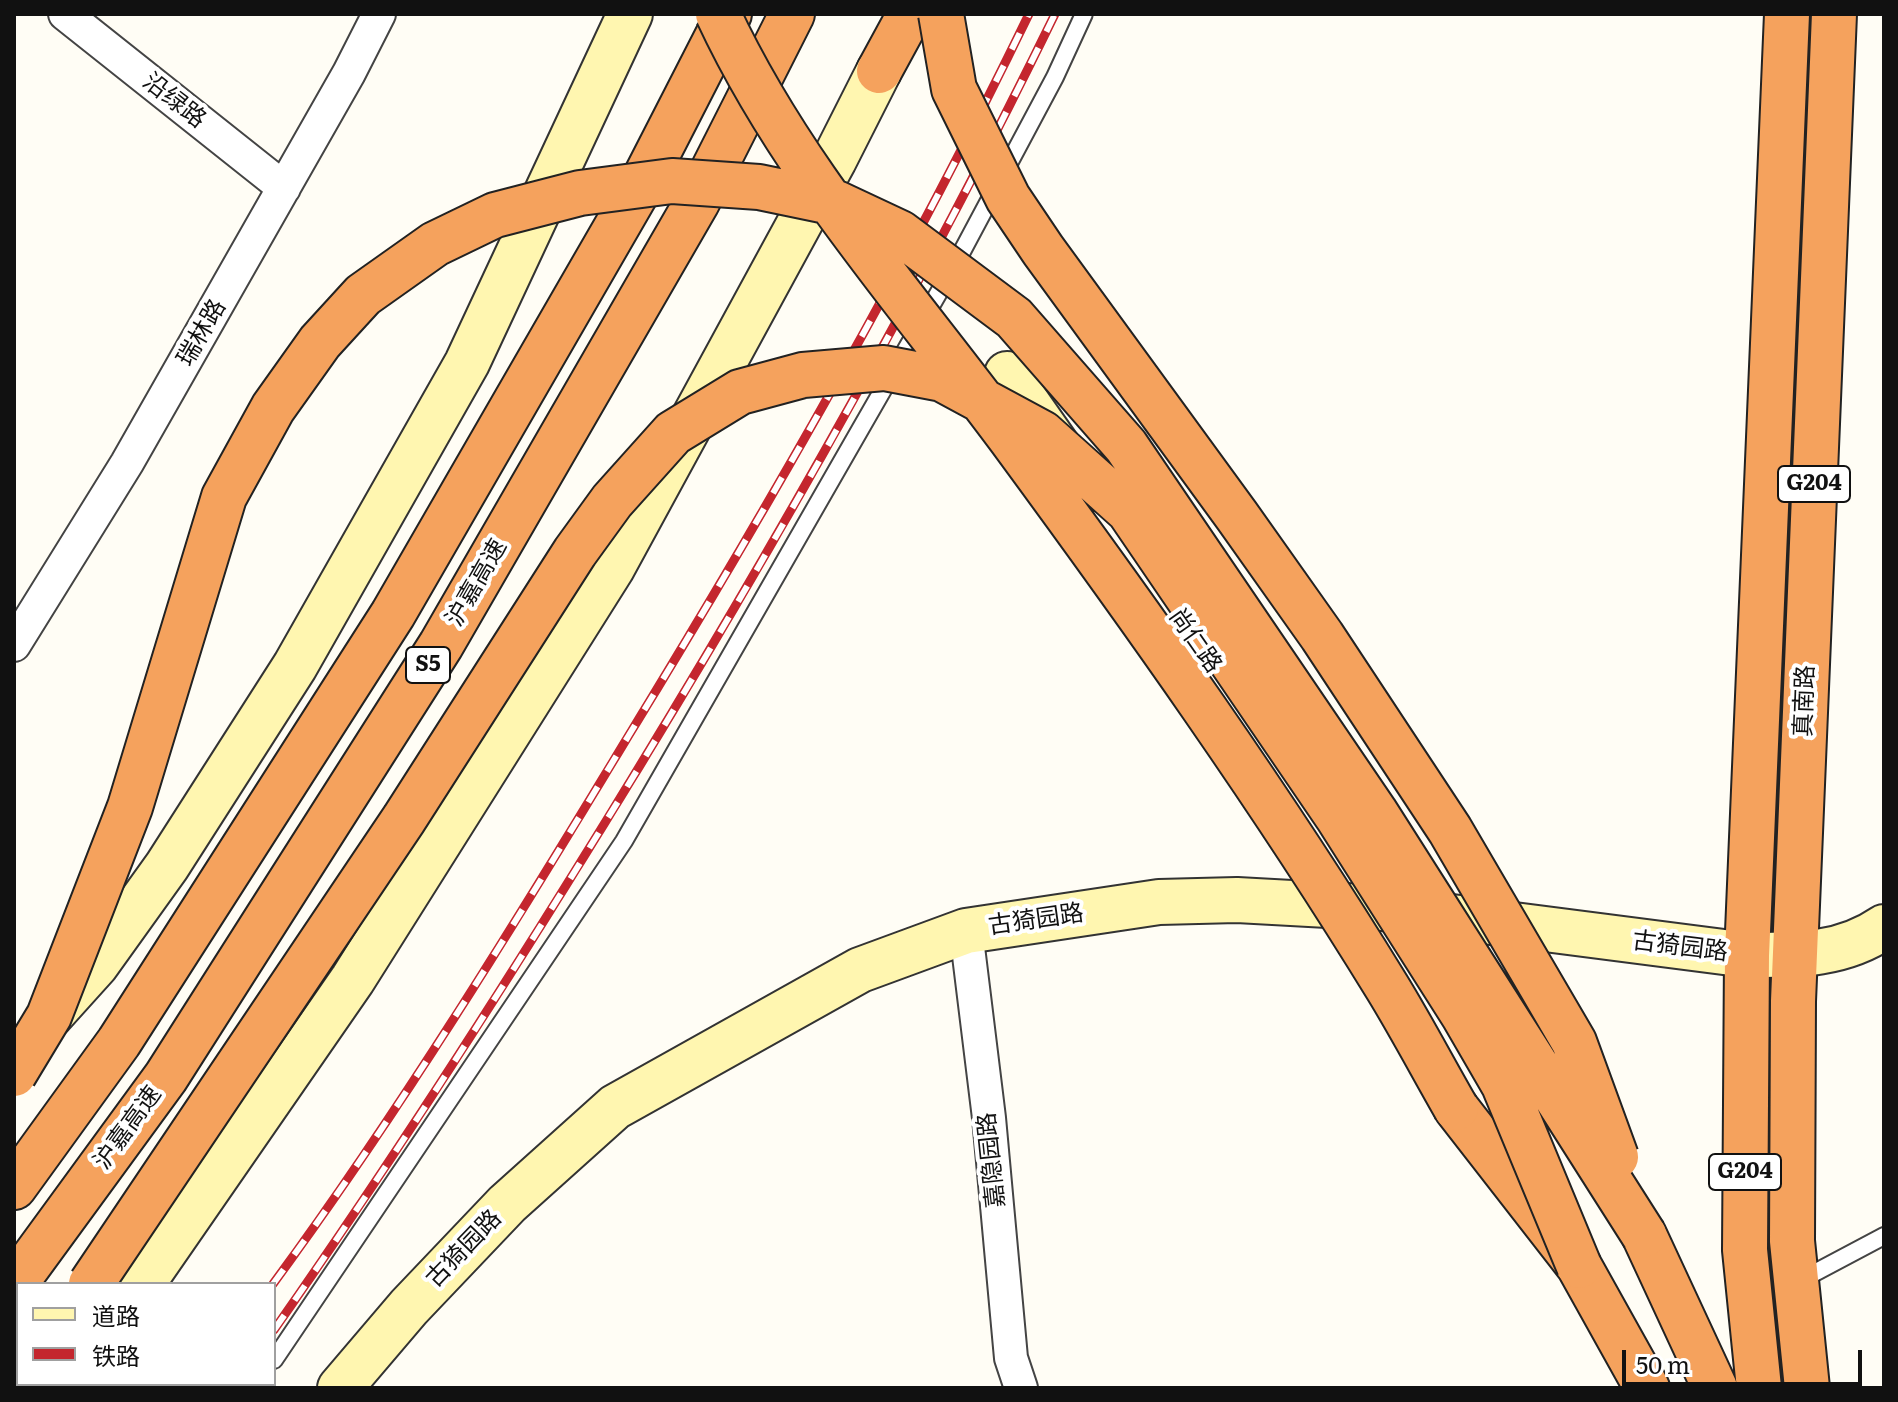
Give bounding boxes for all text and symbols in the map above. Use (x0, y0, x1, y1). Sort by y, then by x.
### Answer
street label: 沿绿路 (137, 67, 211, 135)
street label: 瑞林路 (172, 295, 232, 371)
road number: G204 (1778, 466, 1850, 502)
street label: 沪嘉高速 (441, 534, 513, 632)
street label: 尚仁路 (1163, 603, 1227, 679)
road number: S5 (406, 647, 450, 683)
street label: 真南路 (1789, 665, 1821, 737)
street label: 古猗园路 (986, 899, 1086, 941)
street label: 古猗园路 (1631, 927, 1729, 967)
street label: 沪嘉高速 (88, 1081, 168, 1175)
street label: 嘉隐园路 (973, 1111, 1011, 1209)
road number: G204 (1709, 1154, 1781, 1190)
street label: 古猗园路 (420, 1204, 508, 1294)
legend (16, 1282, 276, 1386)
text: 道路 (92, 1297, 140, 1332)
scale bar (1626, 1334, 1866, 1384)
text: 铁路 (92, 1337, 140, 1372)
text: 50 m (1636, 1346, 1690, 1381)

